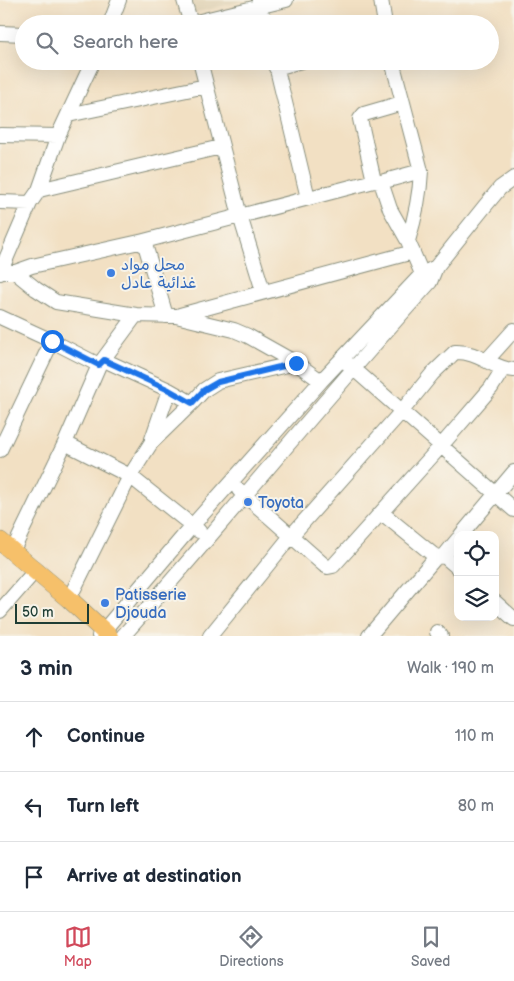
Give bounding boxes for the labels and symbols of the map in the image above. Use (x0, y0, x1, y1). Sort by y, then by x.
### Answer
place label: محل مواد غذائية عادل (121, 256, 196, 293)
marker: محل مواد غذائية عادل (105, 267, 117, 279)
route start (41, 330, 64, 353)
route end (285, 352, 308, 375)
place label: Toyota (258, 494, 304, 513)
marker: Toyota (242, 496, 254, 508)
place label: Patisserie Djouda (115, 586, 187, 623)
marker: Patisserie Djouda (99, 597, 111, 609)
scale bar (15, 601, 89, 624)

